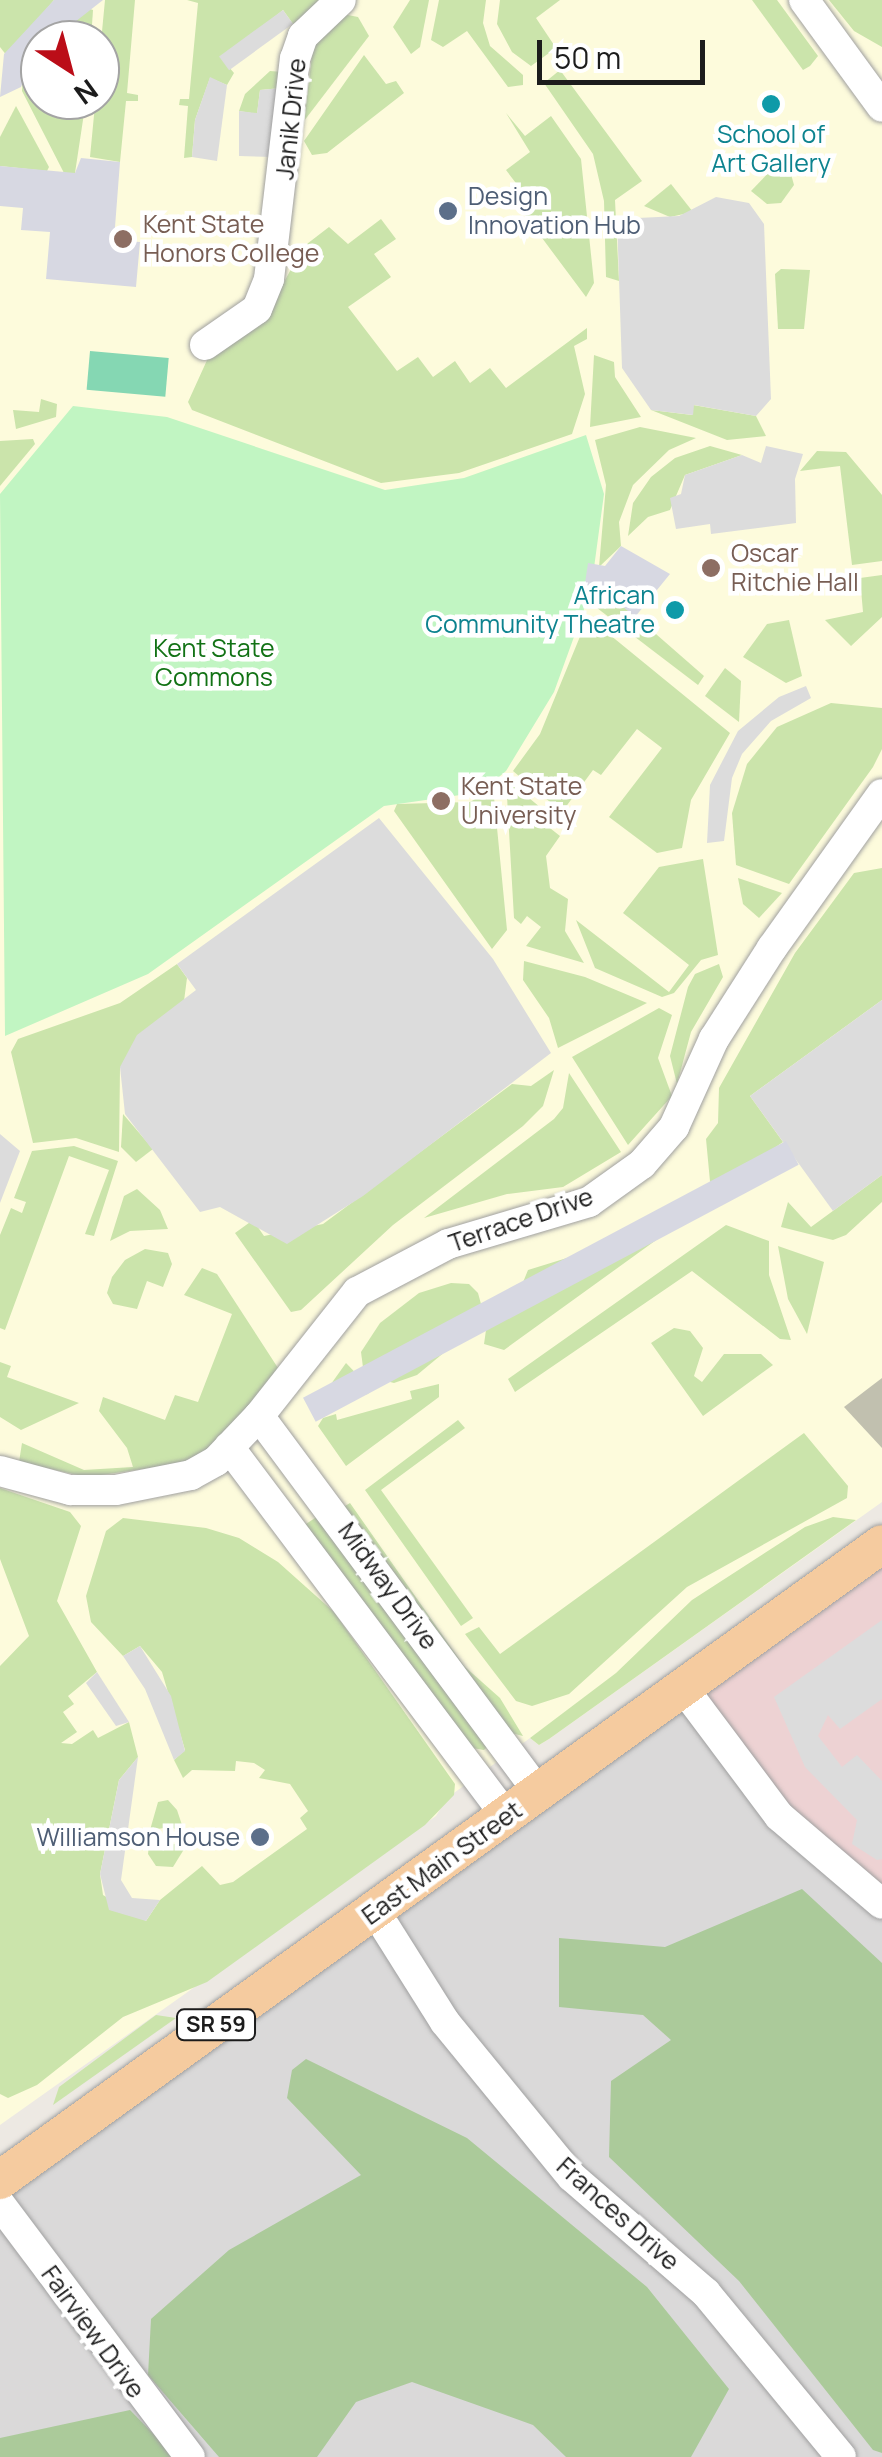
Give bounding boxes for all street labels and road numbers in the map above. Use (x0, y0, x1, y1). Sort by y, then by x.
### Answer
street label: Janik Drive (270, 57, 312, 181)
street label: Terrace Drive (445, 1181, 597, 1259)
street label: Midway Drive (332, 1517, 444, 1655)
street label: East Main Street (356, 1795, 528, 1931)
road number: SR 59 (176, 2008, 256, 2042)
street label: Frances Drive (551, 2151, 685, 2277)
street label: Fairview Drive (35, 2260, 151, 2404)

